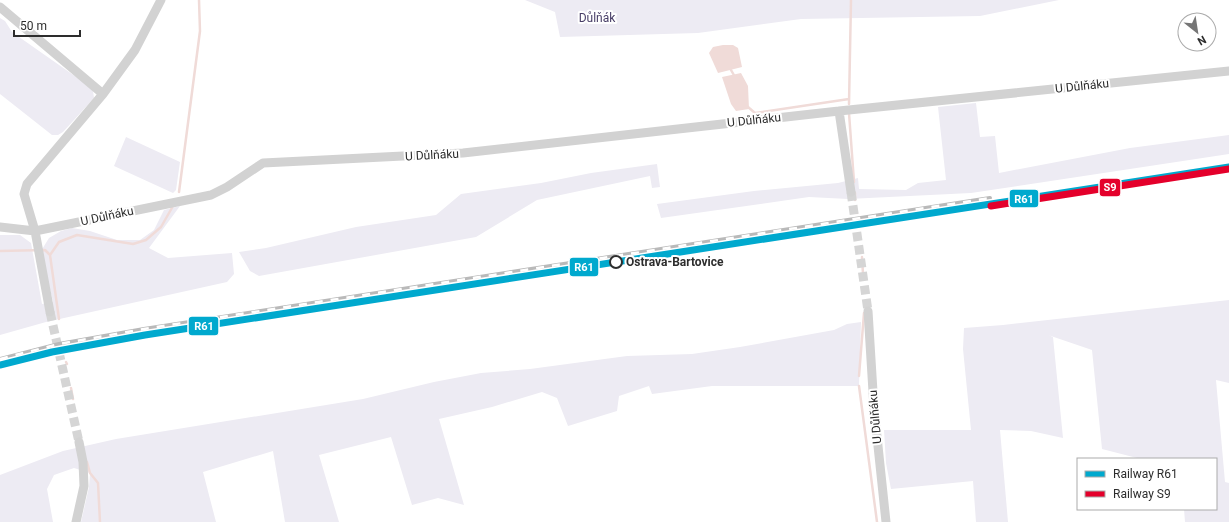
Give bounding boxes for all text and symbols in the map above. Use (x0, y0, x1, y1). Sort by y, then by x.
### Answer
park label: Důlňák (579, 11, 616, 25)
scale bar (14, 12, 80, 38)
north arrow (1177, 12, 1217, 52)
text: 50 m (20, 19, 47, 33)
text: N (1195, 33, 1208, 48)
street label: U Důlňáku (1054, 76, 1110, 96)
street label: U Důlňáku (726, 110, 782, 130)
street label: U Důlňáku (405, 147, 459, 163)
line badge: S9 (1099, 178, 1121, 197)
text: S9 (1103, 181, 1117, 194)
line badge: R61 (1009, 189, 1039, 208)
text: R61 (1014, 193, 1034, 206)
street label: U Důlňáku (79, 204, 135, 228)
marker: Ostrava-Bartovice (609, 255, 623, 269)
place label: Ostrava-Bartovice (626, 255, 724, 269)
line badge: R61 (569, 257, 599, 277)
text: R61 (574, 261, 594, 274)
line badge: R61 (188, 316, 219, 336)
text: R61 (194, 320, 214, 333)
street label: U Důlňáku (866, 389, 884, 445)
legend (1077, 458, 1217, 510)
text: Railway R61 (1113, 467, 1178, 481)
text: Railway S9 (1113, 487, 1171, 501)

